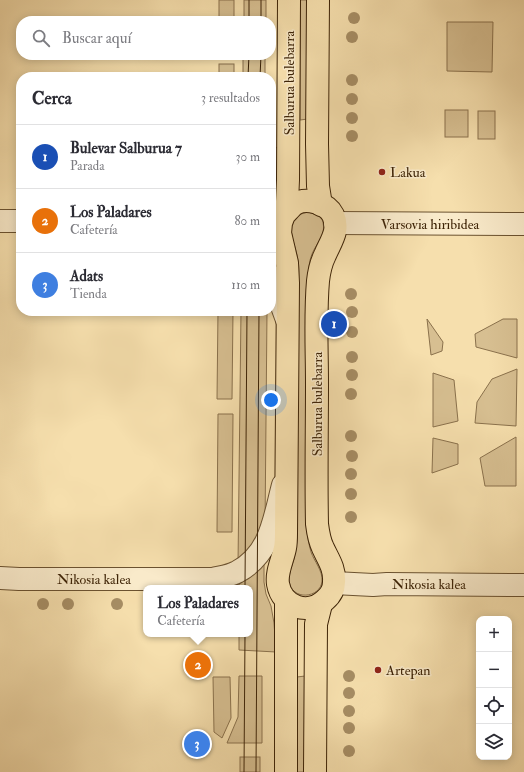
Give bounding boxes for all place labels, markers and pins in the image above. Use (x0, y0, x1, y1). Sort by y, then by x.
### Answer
place label: Lakua (390, 164, 426, 181)
marker: Lakua (377, 167, 387, 177)
pin: 1 (321, 309, 347, 339)
pin: 2 (185, 650, 211, 680)
place label: Artepan (385, 662, 431, 680)
marker: Artepan (373, 665, 383, 675)
pin: 3 (184, 729, 210, 759)

